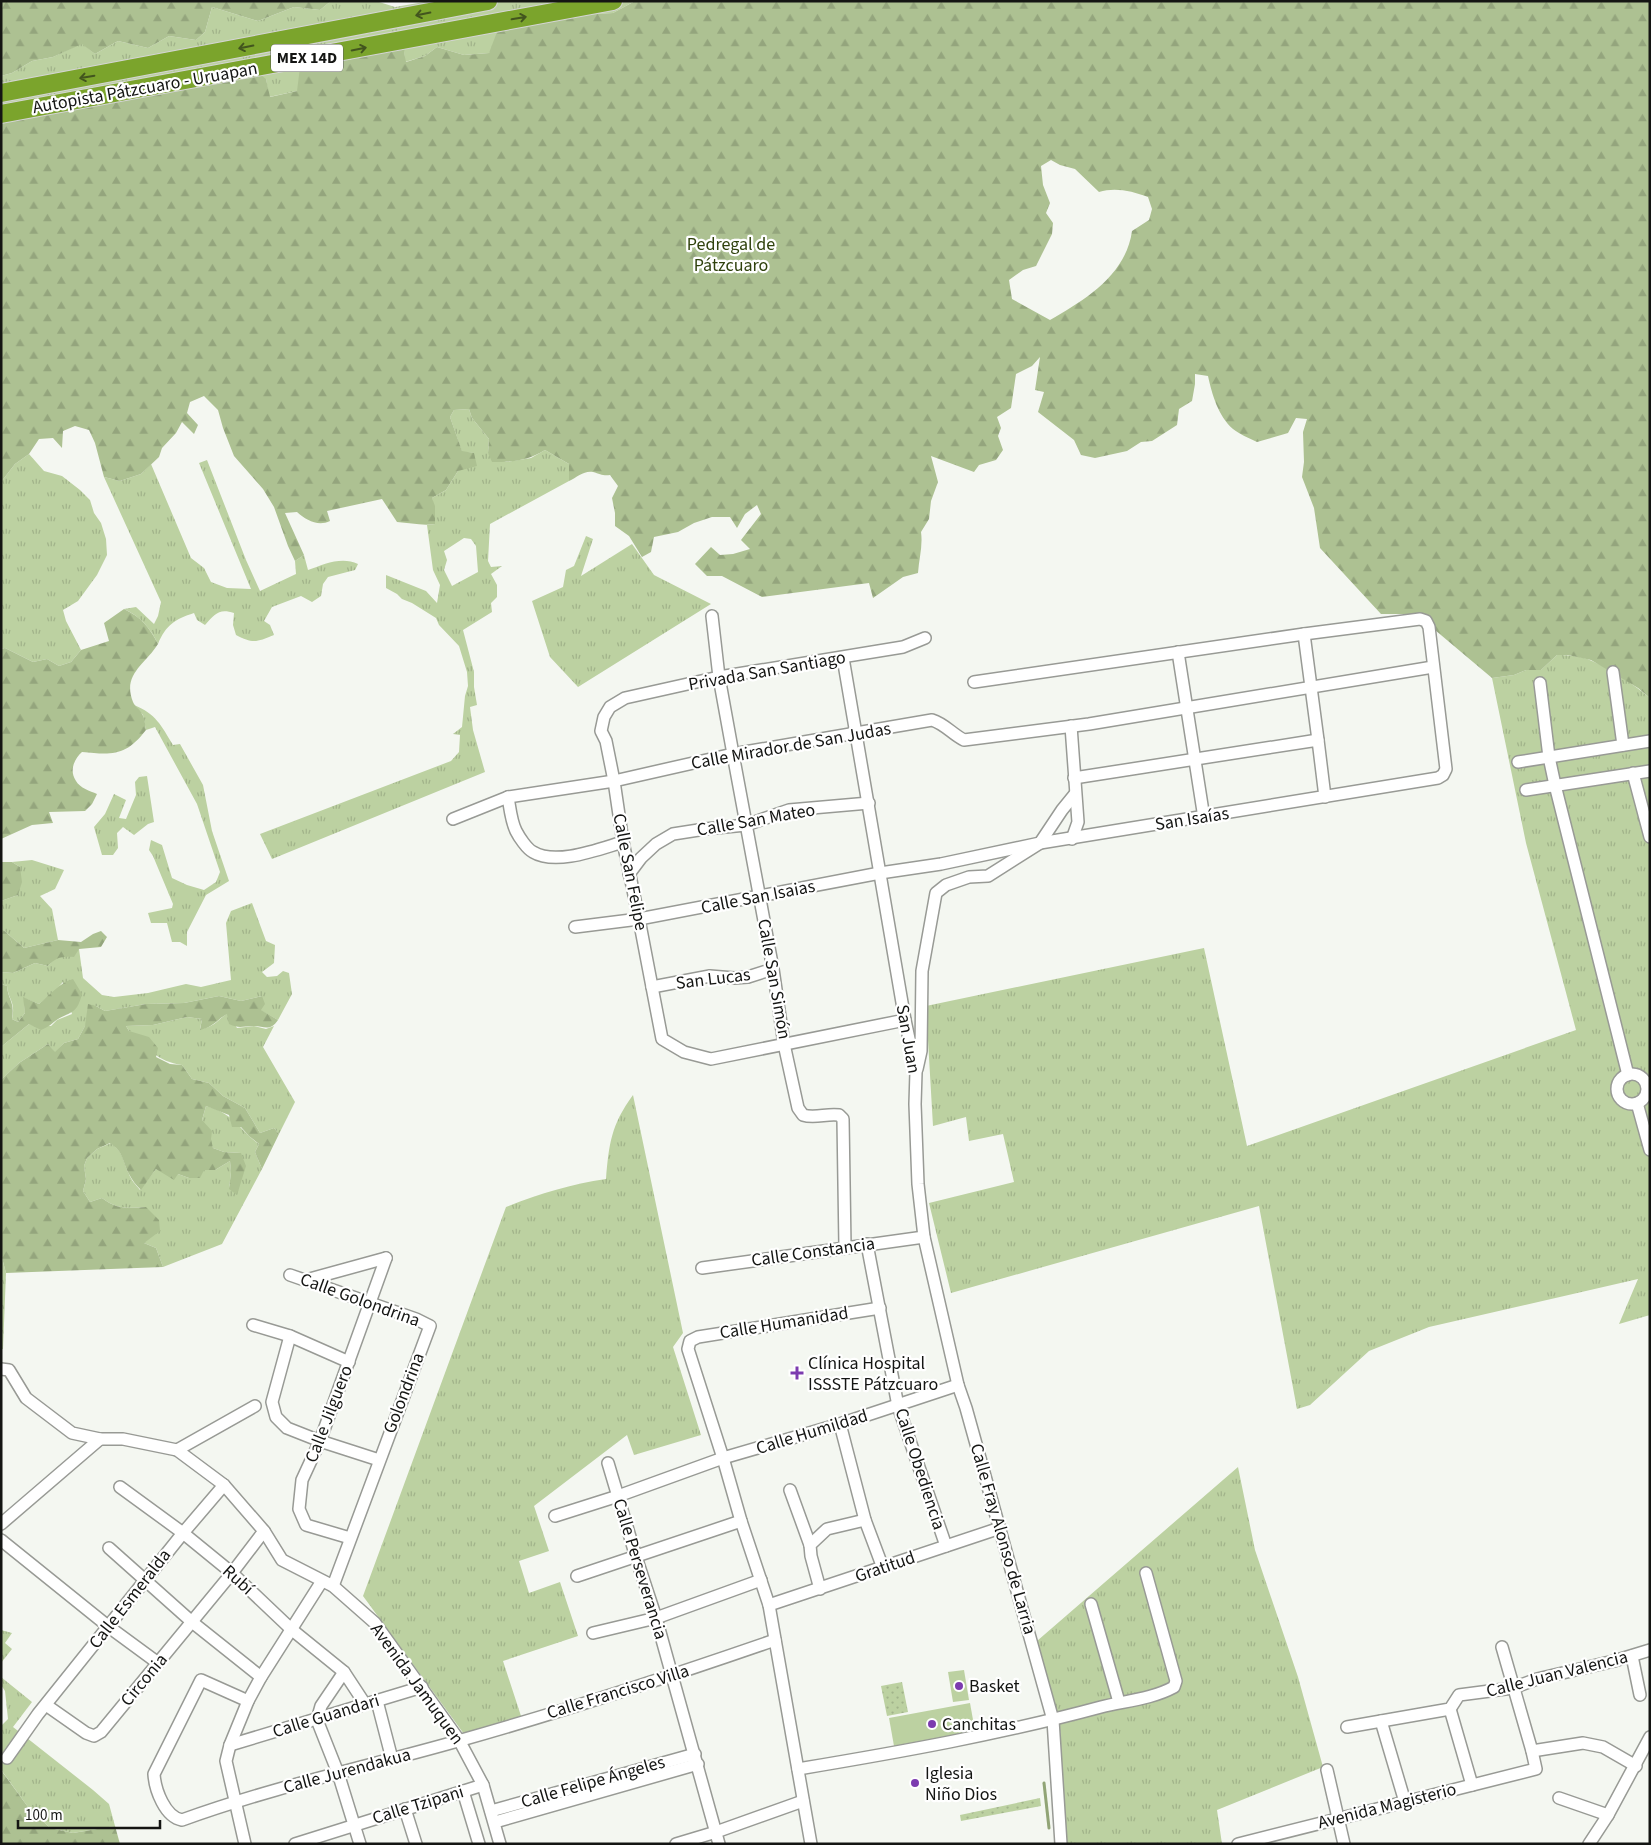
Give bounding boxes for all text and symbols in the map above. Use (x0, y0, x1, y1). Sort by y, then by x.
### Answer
one-way arrow (416, 9, 432, 19)
one-way arrow (510, 13, 526, 23)
one-way arrow (239, 43, 255, 53)
one-way arrow (351, 43, 367, 53)
road number: MEX 14D (271, 44, 343, 72)
street label: Autopista Pátzcuaro - Uruapan (31, 56, 259, 120)
one-way arrow (79, 73, 95, 83)
park label: Pedregal de Pátzcuaro (687, 232, 775, 278)
street label: Privada San Santiago (686, 645, 848, 697)
street label: Calle Mirador de San Judas (689, 716, 893, 776)
street label: Calle San Mateo (695, 797, 817, 843)
street label: San Isaías (1153, 801, 1231, 837)
street label: Calle San Felipe (606, 811, 654, 933)
street label: Calle San Isaias (699, 874, 817, 920)
street label: Calle San Simón (751, 917, 797, 1041)
street label: San Lucas (674, 962, 752, 996)
street label: San Juan (890, 1003, 926, 1075)
street label: Calle Constancia (750, 1231, 876, 1273)
street label: Calle Golondrina (297, 1267, 423, 1333)
street label: Calle Humanidad (718, 1300, 850, 1346)
street label: Golondrina (377, 1349, 431, 1437)
place label: Clínica Hospital ISSSTE Pátzcuaro (808, 1351, 938, 1397)
street label: Calle Jilguero (299, 1362, 359, 1466)
marker: Clínica Hospital ISSSTE Pátzcuaro (790, 1366, 804, 1380)
street label: Calle Humildad (753, 1403, 871, 1461)
street label: Calle Obediencia (889, 1405, 951, 1533)
street label: Calle Fray Alonso de Larria (964, 1441, 1042, 1637)
street label: Calle Perseverancia (607, 1495, 673, 1643)
street label: Calle Esmeralda (83, 1544, 177, 1654)
street label: Gratitud (852, 1545, 918, 1589)
street label: Rubí (217, 1559, 260, 1601)
street label: Avenida Jamuquen (364, 1618, 470, 1750)
street label: Calle Juan Valencia (1484, 1644, 1630, 1704)
street label: Circonia (115, 1648, 173, 1712)
street label: Calle Francisco Villa (544, 1658, 692, 1726)
place label: Basket (969, 1674, 1020, 1699)
marker: Basket (953, 1680, 965, 1692)
street label: Calle Guandari (269, 1688, 383, 1744)
place label: Canchitas (942, 1712, 1016, 1737)
marker: Canchitas (926, 1718, 938, 1730)
street label: Calle Jurendakua (281, 1742, 413, 1800)
street label: Calle Felipe Ángeles (518, 1750, 668, 1814)
place label: Iglesia Niño Dios (925, 1761, 997, 1807)
marker: Iglesia Niño Dios (909, 1777, 921, 1789)
street label: Avenida Magisterio (1315, 1777, 1459, 1835)
street label: Calle Tzipani (369, 1779, 467, 1831)
scale bar (18, 1798, 160, 1830)
text: 100 m (25, 1805, 63, 1826)

